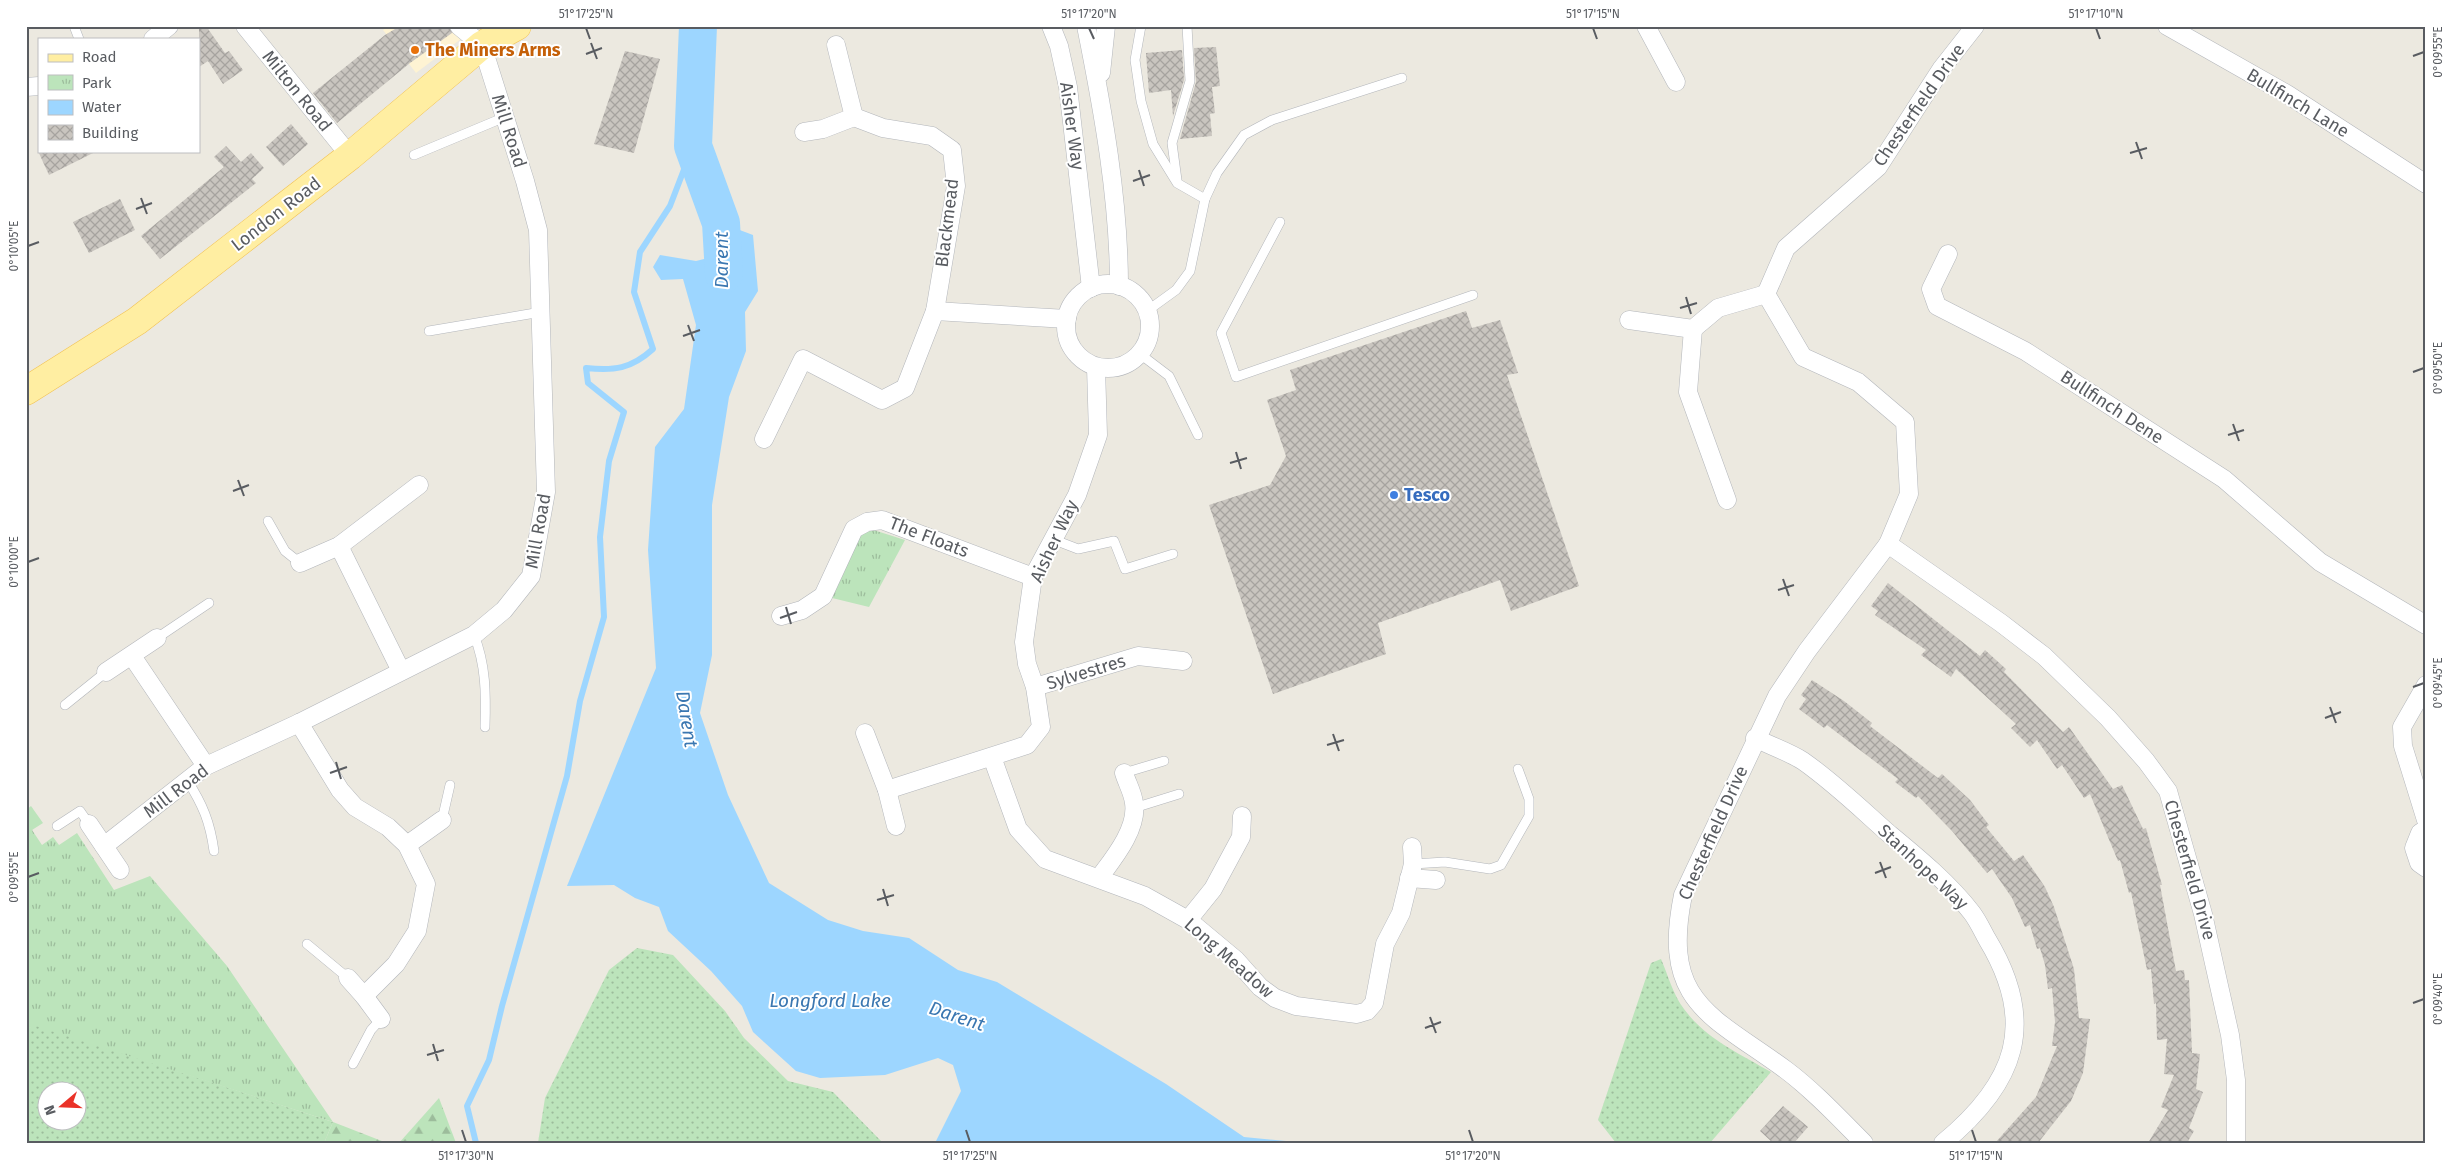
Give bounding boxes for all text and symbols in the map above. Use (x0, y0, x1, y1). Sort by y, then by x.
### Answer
text: 51°17'25"N (559, 7, 613, 21)
text: 51°17'20"N (1061, 7, 1117, 21)
text: 51°17'15"N (1566, 7, 1620, 21)
text: 51°17'10"N (2069, 7, 2123, 21)
text: 0°09'55"E (2431, 26, 2445, 78)
legend (38, 38, 200, 152)
place label: The Miners Arms (425, 39, 561, 61)
street label: Chesterfield Drive (1868, 39, 1970, 171)
marker: The Miners Arms (409, 44, 421, 56)
street label: Milton Road (258, 46, 336, 136)
text: Road (82, 48, 117, 66)
street label: Bullfinch Lane (2243, 64, 2353, 142)
text: Park (82, 74, 112, 92)
street label: Aisher Way (1055, 81, 1089, 172)
street label: Mill Road (487, 92, 531, 170)
text: Water (82, 98, 121, 116)
text: Building (82, 124, 138, 142)
street label: London Road (227, 172, 325, 256)
street label: Blackmead (931, 177, 963, 269)
text: 0°10'05"E (7, 221, 21, 271)
water label: Darent (710, 231, 733, 289)
text: 0°09'50"E (2431, 342, 2445, 394)
street label: Bullfinch Dene (2056, 365, 2168, 449)
place label: Tesco (1404, 484, 1450, 506)
marker: Tesco (1388, 489, 1400, 501)
street label: Mill Road (521, 492, 555, 570)
street label: Aisher Way (1025, 496, 1083, 586)
street label: The Floats (886, 512, 972, 562)
text: 0°10'00"E (7, 536, 21, 588)
street label: Sylvestres (1044, 650, 1128, 694)
text: 0°09'45"E (2431, 657, 2445, 709)
water label: Darent (671, 689, 703, 749)
street label: Mill Road (139, 759, 213, 823)
street label: Chesterfield Drive (1674, 762, 1752, 904)
street label: Chesterfield Drive (2159, 797, 2221, 943)
street label: Stanhope Way (1873, 820, 1973, 915)
text: 0°09'55"E (7, 851, 21, 903)
street label: Long Meadow (1180, 913, 1278, 1003)
text: 0°09'40"E (2431, 973, 2445, 1025)
water label: Longford Lake (769, 989, 891, 1012)
water label: Darent (926, 996, 988, 1036)
north arrow (38, 1082, 88, 1132)
text: N (41, 1103, 60, 1117)
text: 51°17'30"N (438, 1149, 494, 1163)
text: 51°17'25"N (943, 1149, 997, 1163)
text: 51°17'20"N (1445, 1149, 1501, 1163)
text: 51°17'15"N (1949, 1149, 2003, 1163)

